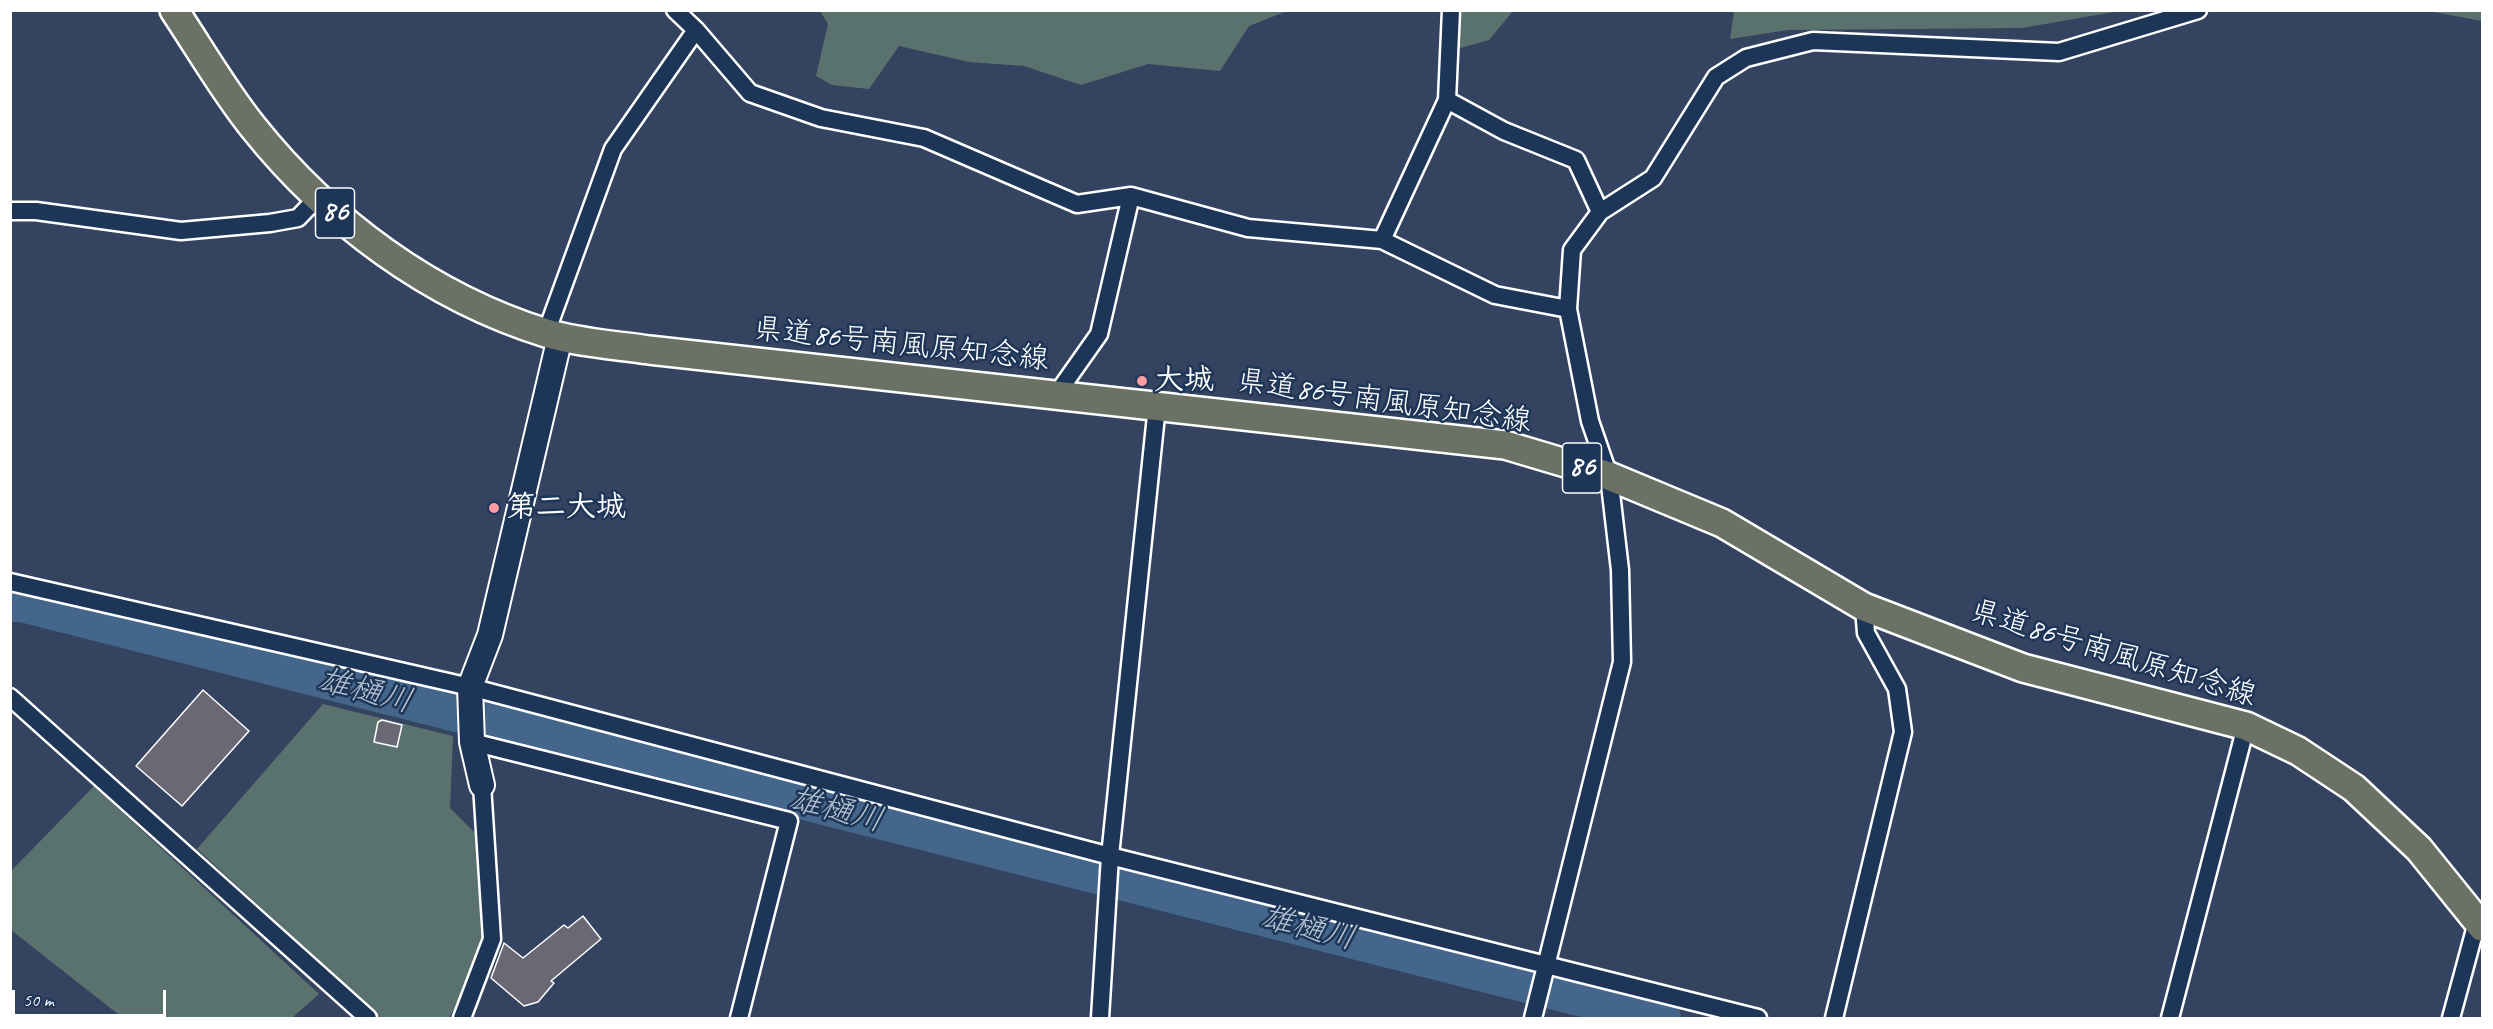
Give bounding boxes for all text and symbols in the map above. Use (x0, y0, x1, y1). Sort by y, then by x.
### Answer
road number: 86 (316, 188, 354, 238)
street label: 県道86号南風原知念線 (751, 312, 1051, 378)
place label: 大城 (1154, 363, 1214, 399)
street label: 県道86号南風原知念線 (1234, 364, 1534, 440)
marker: 大城 (1135, 374, 1149, 388)
road number: 86 (1562, 443, 1602, 493)
place label: 第二大城 (506, 490, 626, 526)
marker: 第二大城 (487, 501, 501, 515)
street label: 県道86号南風原知念線 (1966, 593, 2260, 715)
water label: 雄樋川 (314, 662, 416, 722)
water label: 雄樋川 (785, 781, 887, 841)
water label: 雄樋川 (1257, 899, 1359, 959)
scale bar (15, 978, 170, 1016)
text: 50 m (23, 989, 54, 1011)

